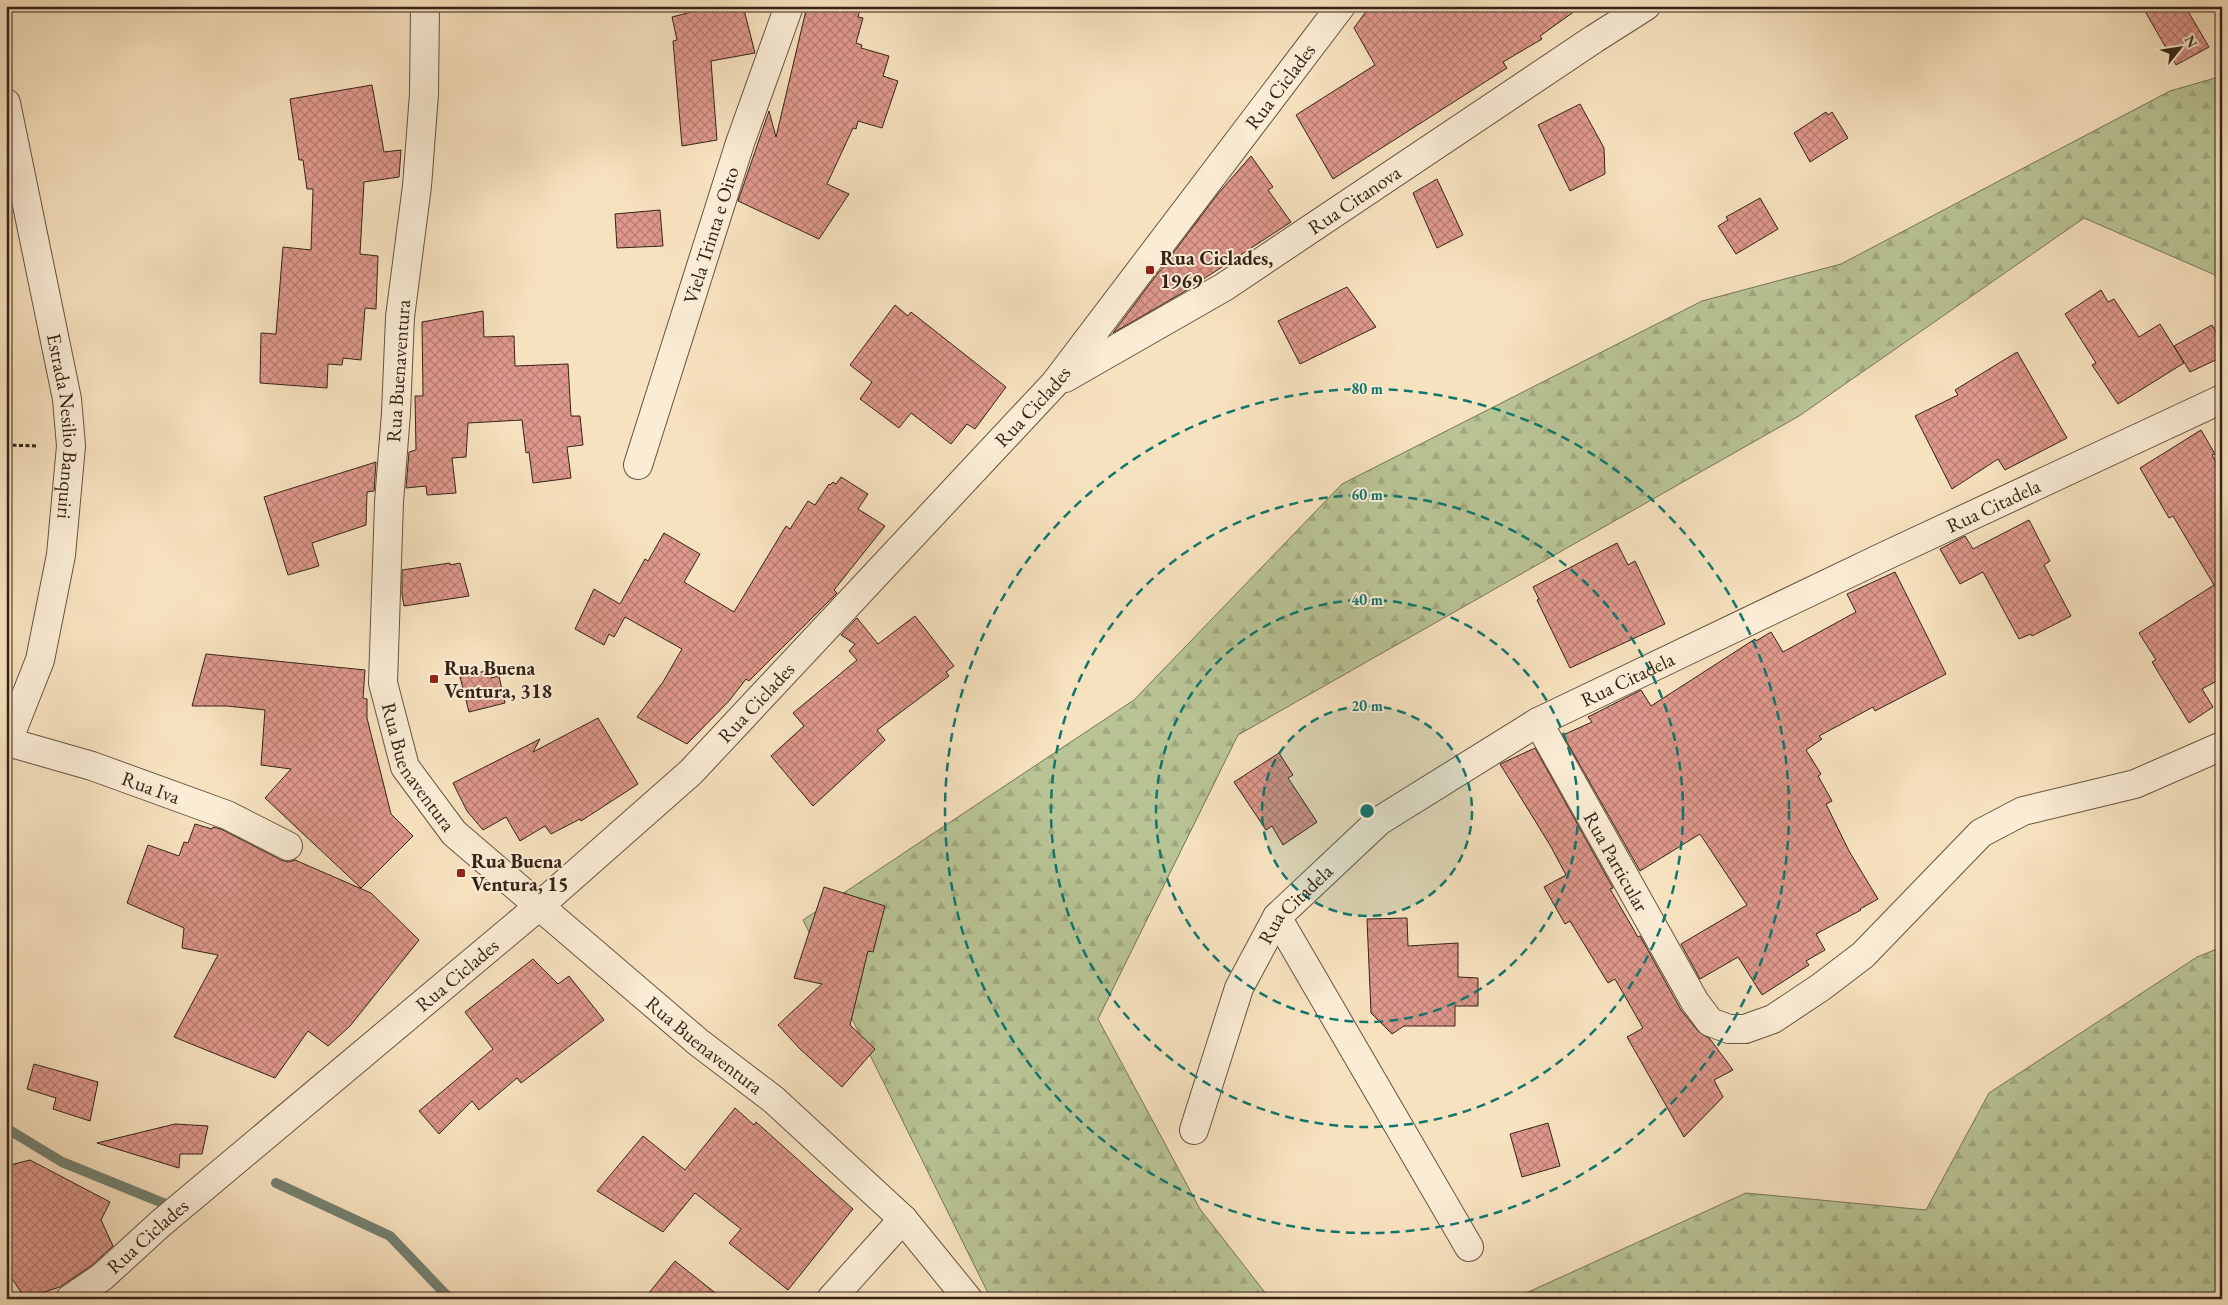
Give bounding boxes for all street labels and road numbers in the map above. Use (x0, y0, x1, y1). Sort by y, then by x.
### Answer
street label: Rua Ciclades (1239, 38, 1321, 134)
street label: Rua Citanova (1303, 159, 1406, 240)
street label: Viela Trinta e Oito (677, 163, 745, 307)
street label: Rua Buenaventura (380, 299, 416, 443)
street label: Estrada Nesilio Banquiri (41, 331, 84, 520)
street label: Rua Ciclades (989, 361, 1076, 453)
street label: Rua Citadela (1942, 472, 2045, 539)
street label: Rua Citadela (1576, 646, 1679, 713)
street label: Rua Ciclades (712, 657, 800, 748)
street label: Rua Buenaventura (376, 700, 461, 837)
street label: Rua Iva (118, 765, 184, 810)
street label: Rua Particular (1578, 807, 1655, 917)
street label: Rua Citadela (1252, 858, 1338, 949)
street label: Rua Ciclades (410, 932, 504, 1017)
street label: Rua Buenaventura (640, 990, 768, 1100)
street label: Rua Ciclades (101, 1193, 194, 1279)

